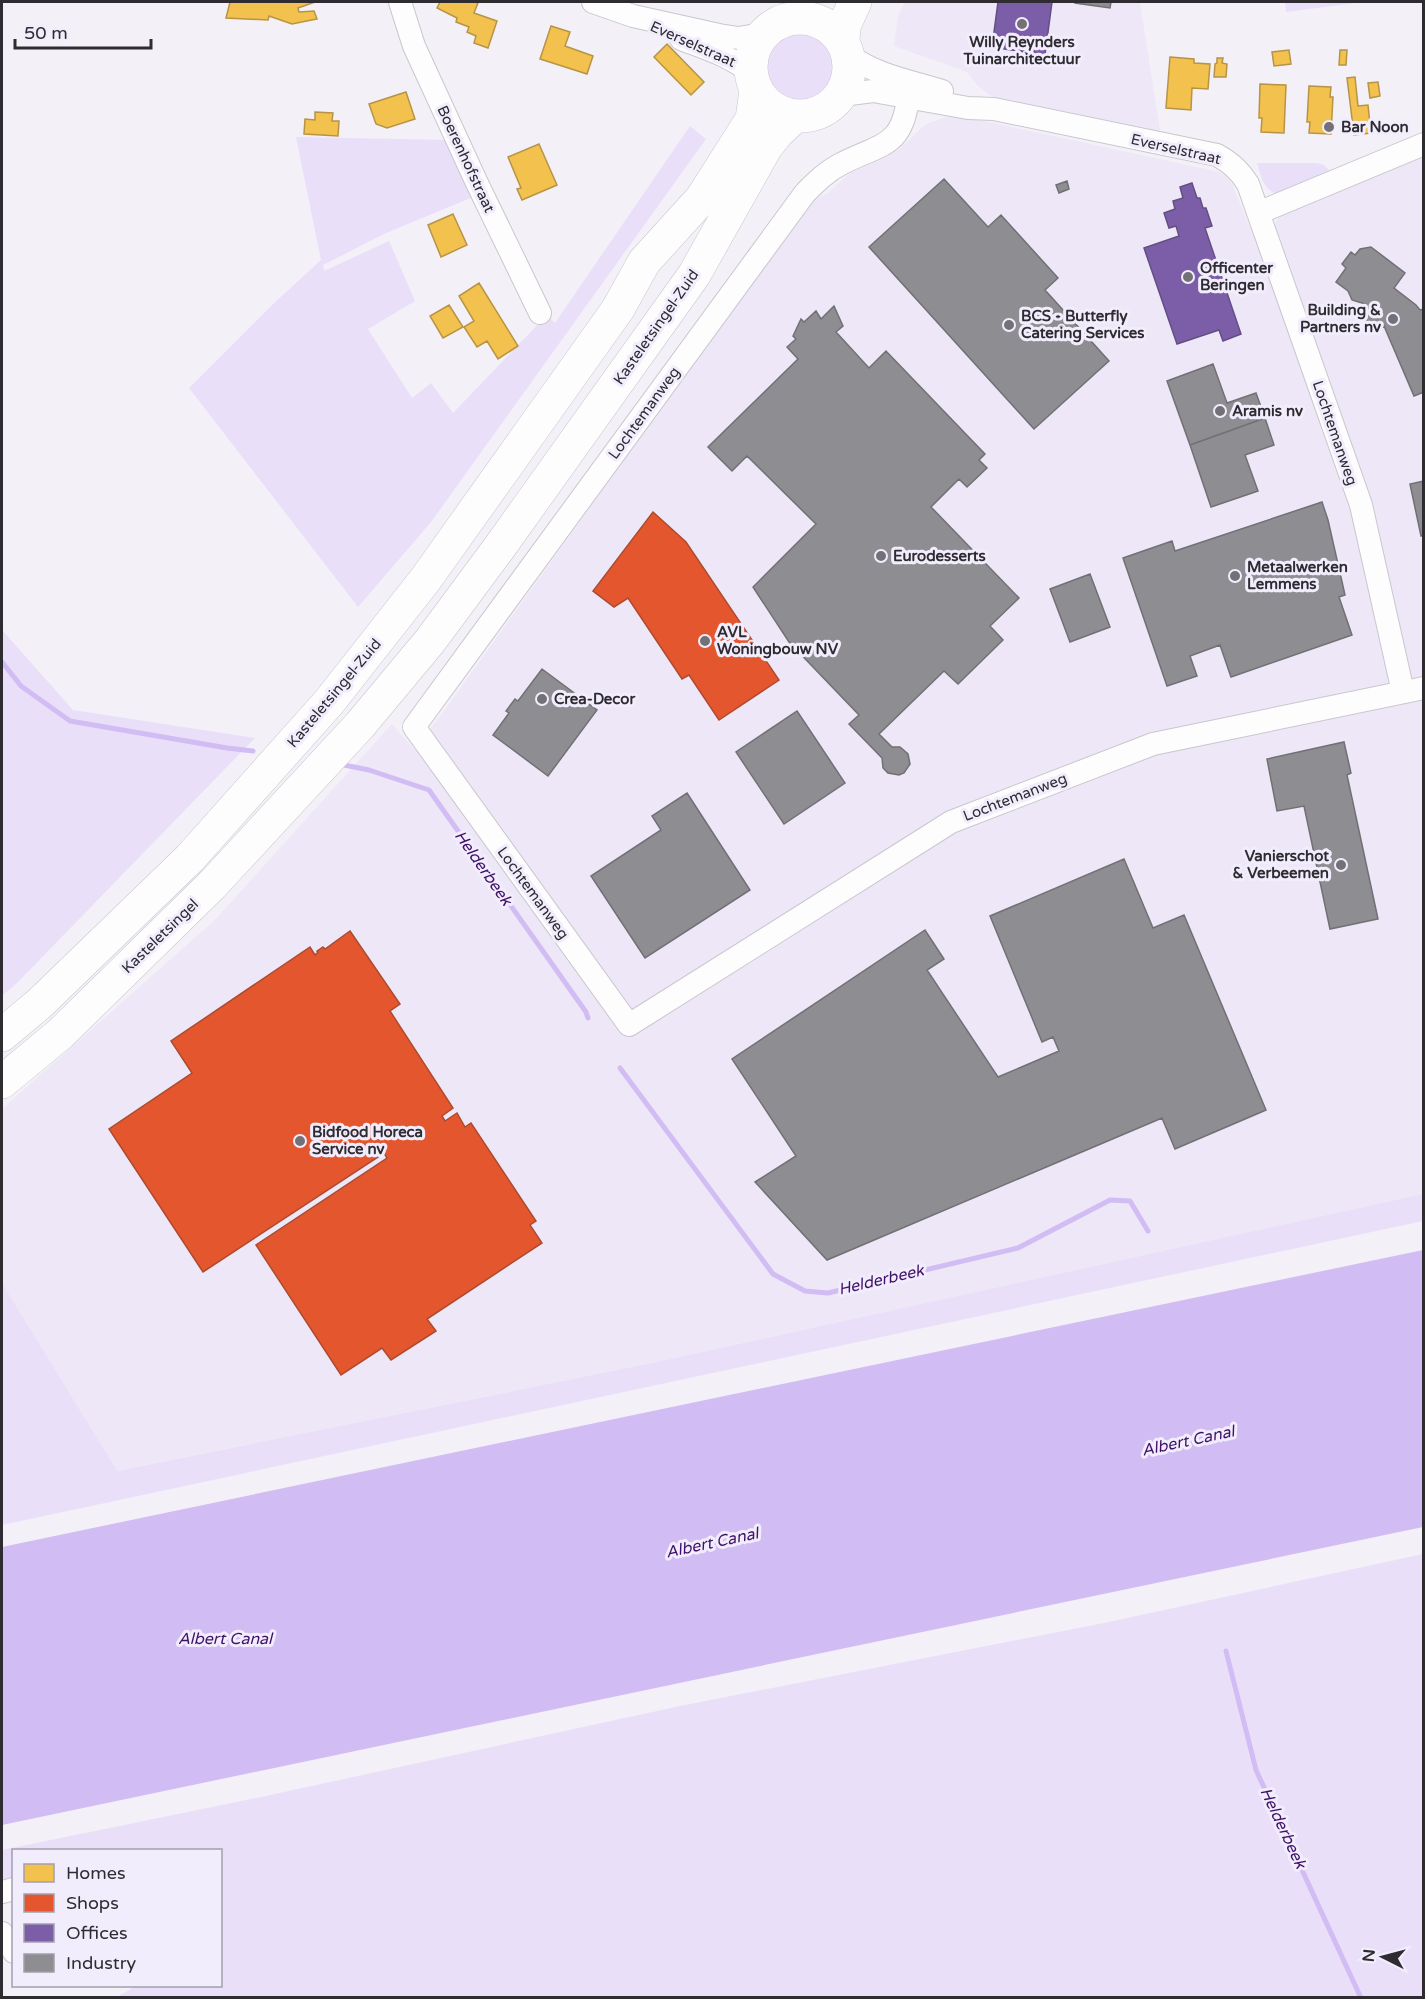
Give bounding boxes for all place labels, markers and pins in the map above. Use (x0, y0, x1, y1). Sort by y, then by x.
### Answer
marker: Willy Reynders Tuinarchitectuur (1015, 17, 1029, 31)
place label: Willy Reynders Tuinarchitectuur (963, 33, 1081, 68)
place label: Bar Noon (1341, 118, 1409, 136)
marker: Bar Noon (1322, 120, 1336, 134)
place label: Officenter Beringen (1200, 259, 1273, 295)
marker: Officenter Beringen (1181, 270, 1195, 284)
place label: Building & Partners nv (1300, 301, 1381, 336)
place label: BCS - Butterfly Catering Services (1021, 307, 1145, 343)
marker: Building & Partners nv (1386, 312, 1400, 326)
marker: BCS - Butterfly Catering Services (1002, 318, 1016, 332)
place label: Aramis nv (1232, 402, 1303, 420)
marker: Aramis nv (1213, 404, 1227, 418)
place label: Eurodesserts (893, 547, 986, 565)
marker: Eurodesserts (874, 549, 888, 563)
place label: Metaalwerken Lemmens (1247, 558, 1348, 593)
marker: Metaalwerken Lemmens (1228, 569, 1242, 583)
place label: AVL Woningbouw NV (717, 623, 839, 659)
marker: AVL Woningbouw NV (698, 634, 712, 648)
place label: Crea-Decor (554, 690, 635, 708)
marker: Crea-Decor (535, 692, 549, 706)
place label: Vanierschot & Verbeemen (1232, 847, 1329, 882)
marker: Vanierschot & Verbeemen (1334, 858, 1348, 872)
place label: Bidfood Horeca Service nv (312, 1123, 423, 1158)
marker: Bidfood Horeca Service nv (293, 1134, 307, 1148)

